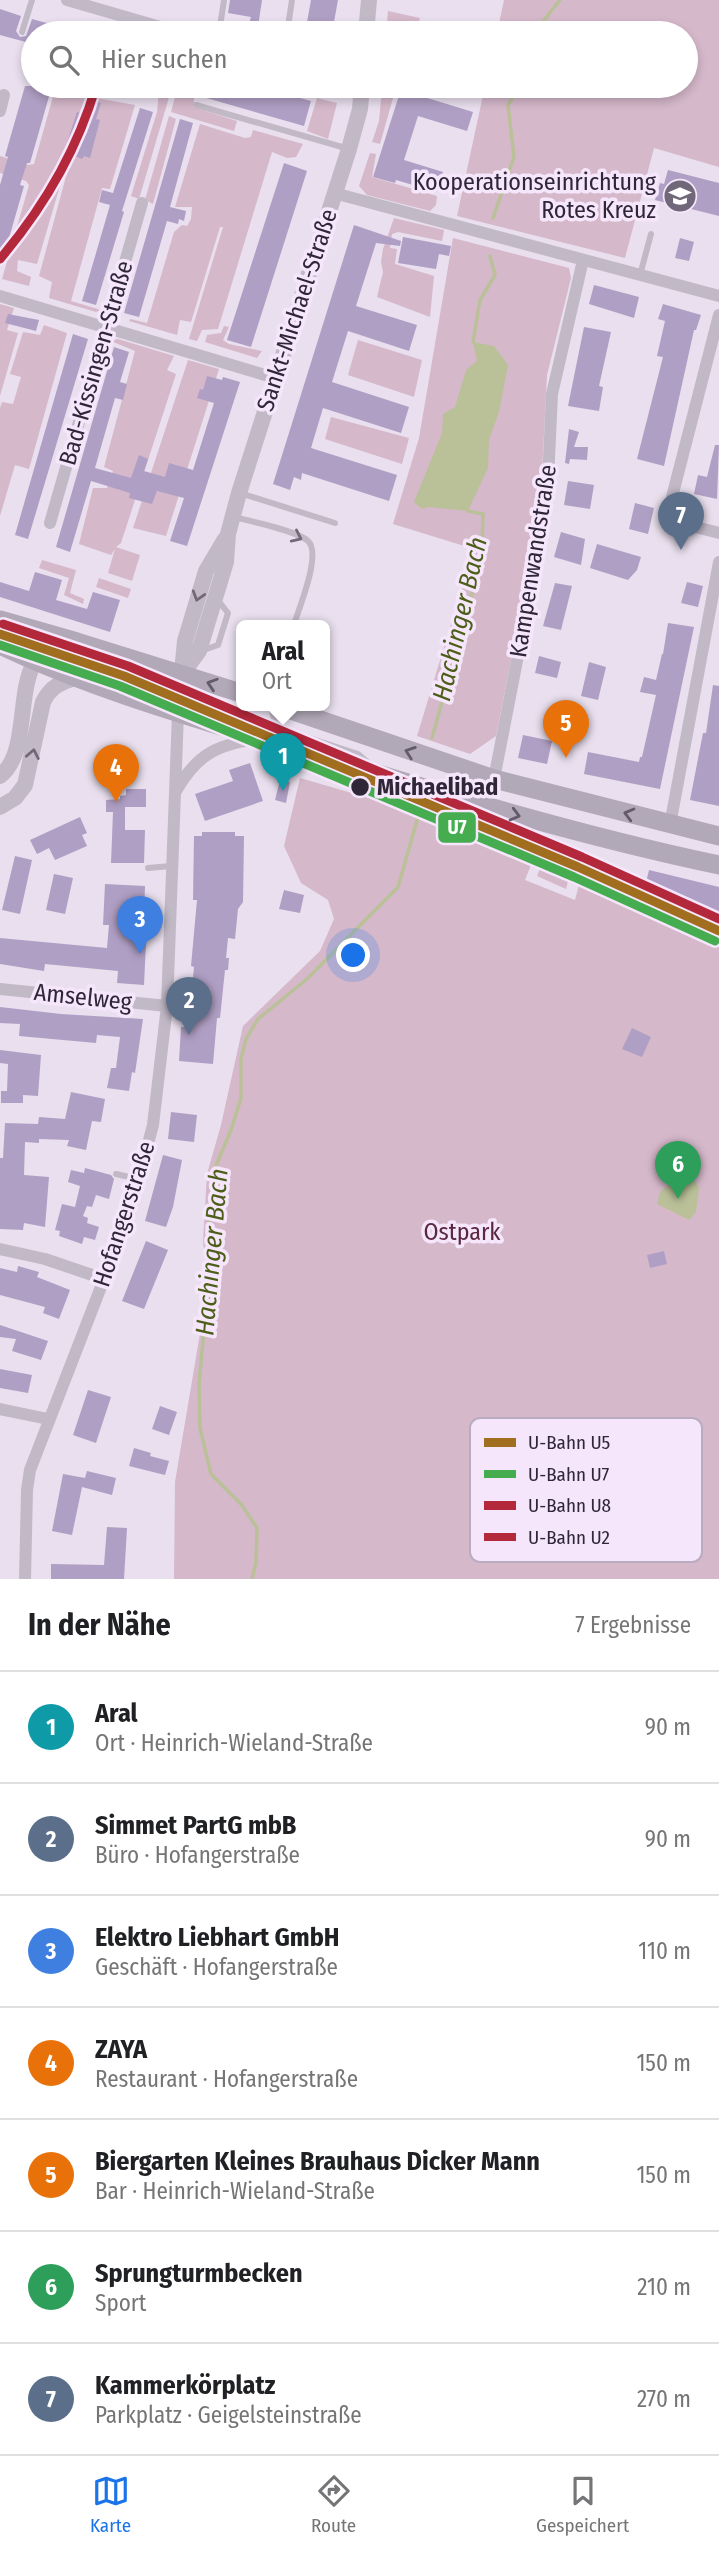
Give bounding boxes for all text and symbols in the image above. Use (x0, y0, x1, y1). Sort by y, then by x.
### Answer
search box (21, 21, 698, 98)
icon: search (45, 41, 83, 79)
text: Hier suchen (101, 44, 227, 75)
place label: Kooperationseinrichtung Rotes Kreuz (413, 168, 657, 224)
school or university icon: Kooperationseinrichtung Rotes Kreuz (661, 177, 699, 215)
street label: Sankt-Michael-Straße (251, 205, 343, 415)
street label: Bad-Kissingen-Straße (53, 258, 139, 468)
street label: Kampenwandstraße (504, 463, 562, 659)
pin: 7 (658, 492, 704, 550)
one-way arrow (290, 529, 303, 542)
water label: Hachinger Bach (426, 534, 494, 704)
one-way arrow (192, 590, 206, 602)
popup (236, 620, 330, 711)
text: Aral (262, 636, 304, 667)
text: Ort (262, 667, 292, 695)
one-way arrow (206, 677, 218, 692)
pin: 5 (543, 700, 589, 758)
pin: 1 (260, 733, 306, 791)
pin: 4 (93, 744, 139, 802)
one-way arrow (404, 746, 417, 760)
one-way arrow (24, 748, 39, 760)
place label: Michaelibad (377, 773, 498, 801)
marker: Michaelibad (349, 776, 371, 798)
one-way arrow (509, 806, 521, 821)
one-way arrow (623, 808, 635, 822)
line badge: U7 (437, 811, 477, 844)
text: U7 (447, 816, 467, 839)
pin: 3 (117, 896, 163, 954)
your location (336, 938, 370, 972)
pin: 2 (166, 977, 212, 1035)
street label: Amselweg (33, 978, 134, 1016)
street label: Hofangerstraße (87, 1138, 161, 1290)
pin: 6 (655, 1141, 701, 1199)
water label: Hachinger Bach (189, 1167, 235, 1337)
park label: Ostpark (423, 1218, 501, 1246)
legend (470, 1418, 702, 1562)
text: U-Bahn U5 (528, 1431, 610, 1454)
text: U-Bahn U7 (528, 1463, 610, 1486)
text: U-Bahn U8 (528, 1494, 611, 1517)
text: U-Bahn U2 (528, 1526, 610, 1549)
text: In der Nähe (28, 1607, 171, 1643)
text: 7 Ergebnisse (575, 1611, 691, 1639)
text: Aral (95, 1698, 138, 1729)
text: 1 (46, 1713, 56, 1741)
text: 90 m (645, 1713, 691, 1741)
text: Ort · Heinrich-Wieland-Straße (95, 1729, 373, 1757)
text: Simmet PartG mbB (95, 1810, 296, 1841)
text: 2 (46, 1825, 56, 1853)
text: 90 m (645, 1825, 691, 1853)
text: Büro · Hofangerstraße (95, 1841, 300, 1869)
text: Elektro Liebhart GmbH (95, 1922, 339, 1953)
text: 3 (46, 1937, 56, 1965)
text: 110 m (638, 1937, 691, 1965)
text: Geschäft · Hofangerstraße (95, 1953, 338, 1981)
text: ZAYA (95, 2034, 147, 2065)
text: 4 (45, 2049, 57, 2077)
text: 150 m (636, 2049, 691, 2077)
text: Restaurant · Hofangerstraße (95, 2065, 358, 2093)
text: Biergarten Kleines Brauhaus Dicker Mann (95, 2146, 540, 2177)
text: 5 (45, 2161, 57, 2189)
text: 150 m (636, 2161, 691, 2189)
text: Bar · Heinrich-Wieland-Straße (95, 2177, 375, 2205)
text: Sprungturmbecken (95, 2258, 303, 2289)
text: 6 (45, 2273, 57, 2301)
text: 210 m (637, 2273, 691, 2301)
text: Sport (95, 2289, 146, 2317)
text: Kammerkörplatz (95, 2370, 276, 2401)
text: 7 (46, 2385, 56, 2413)
text: 270 m (637, 2385, 691, 2413)
text: Parkplatz · Geigelsteinstraße (95, 2401, 362, 2429)
tab: Karte (90, 2472, 131, 2537)
tab: Route (311, 2472, 356, 2537)
tab: Gespeichert (536, 2472, 629, 2537)

